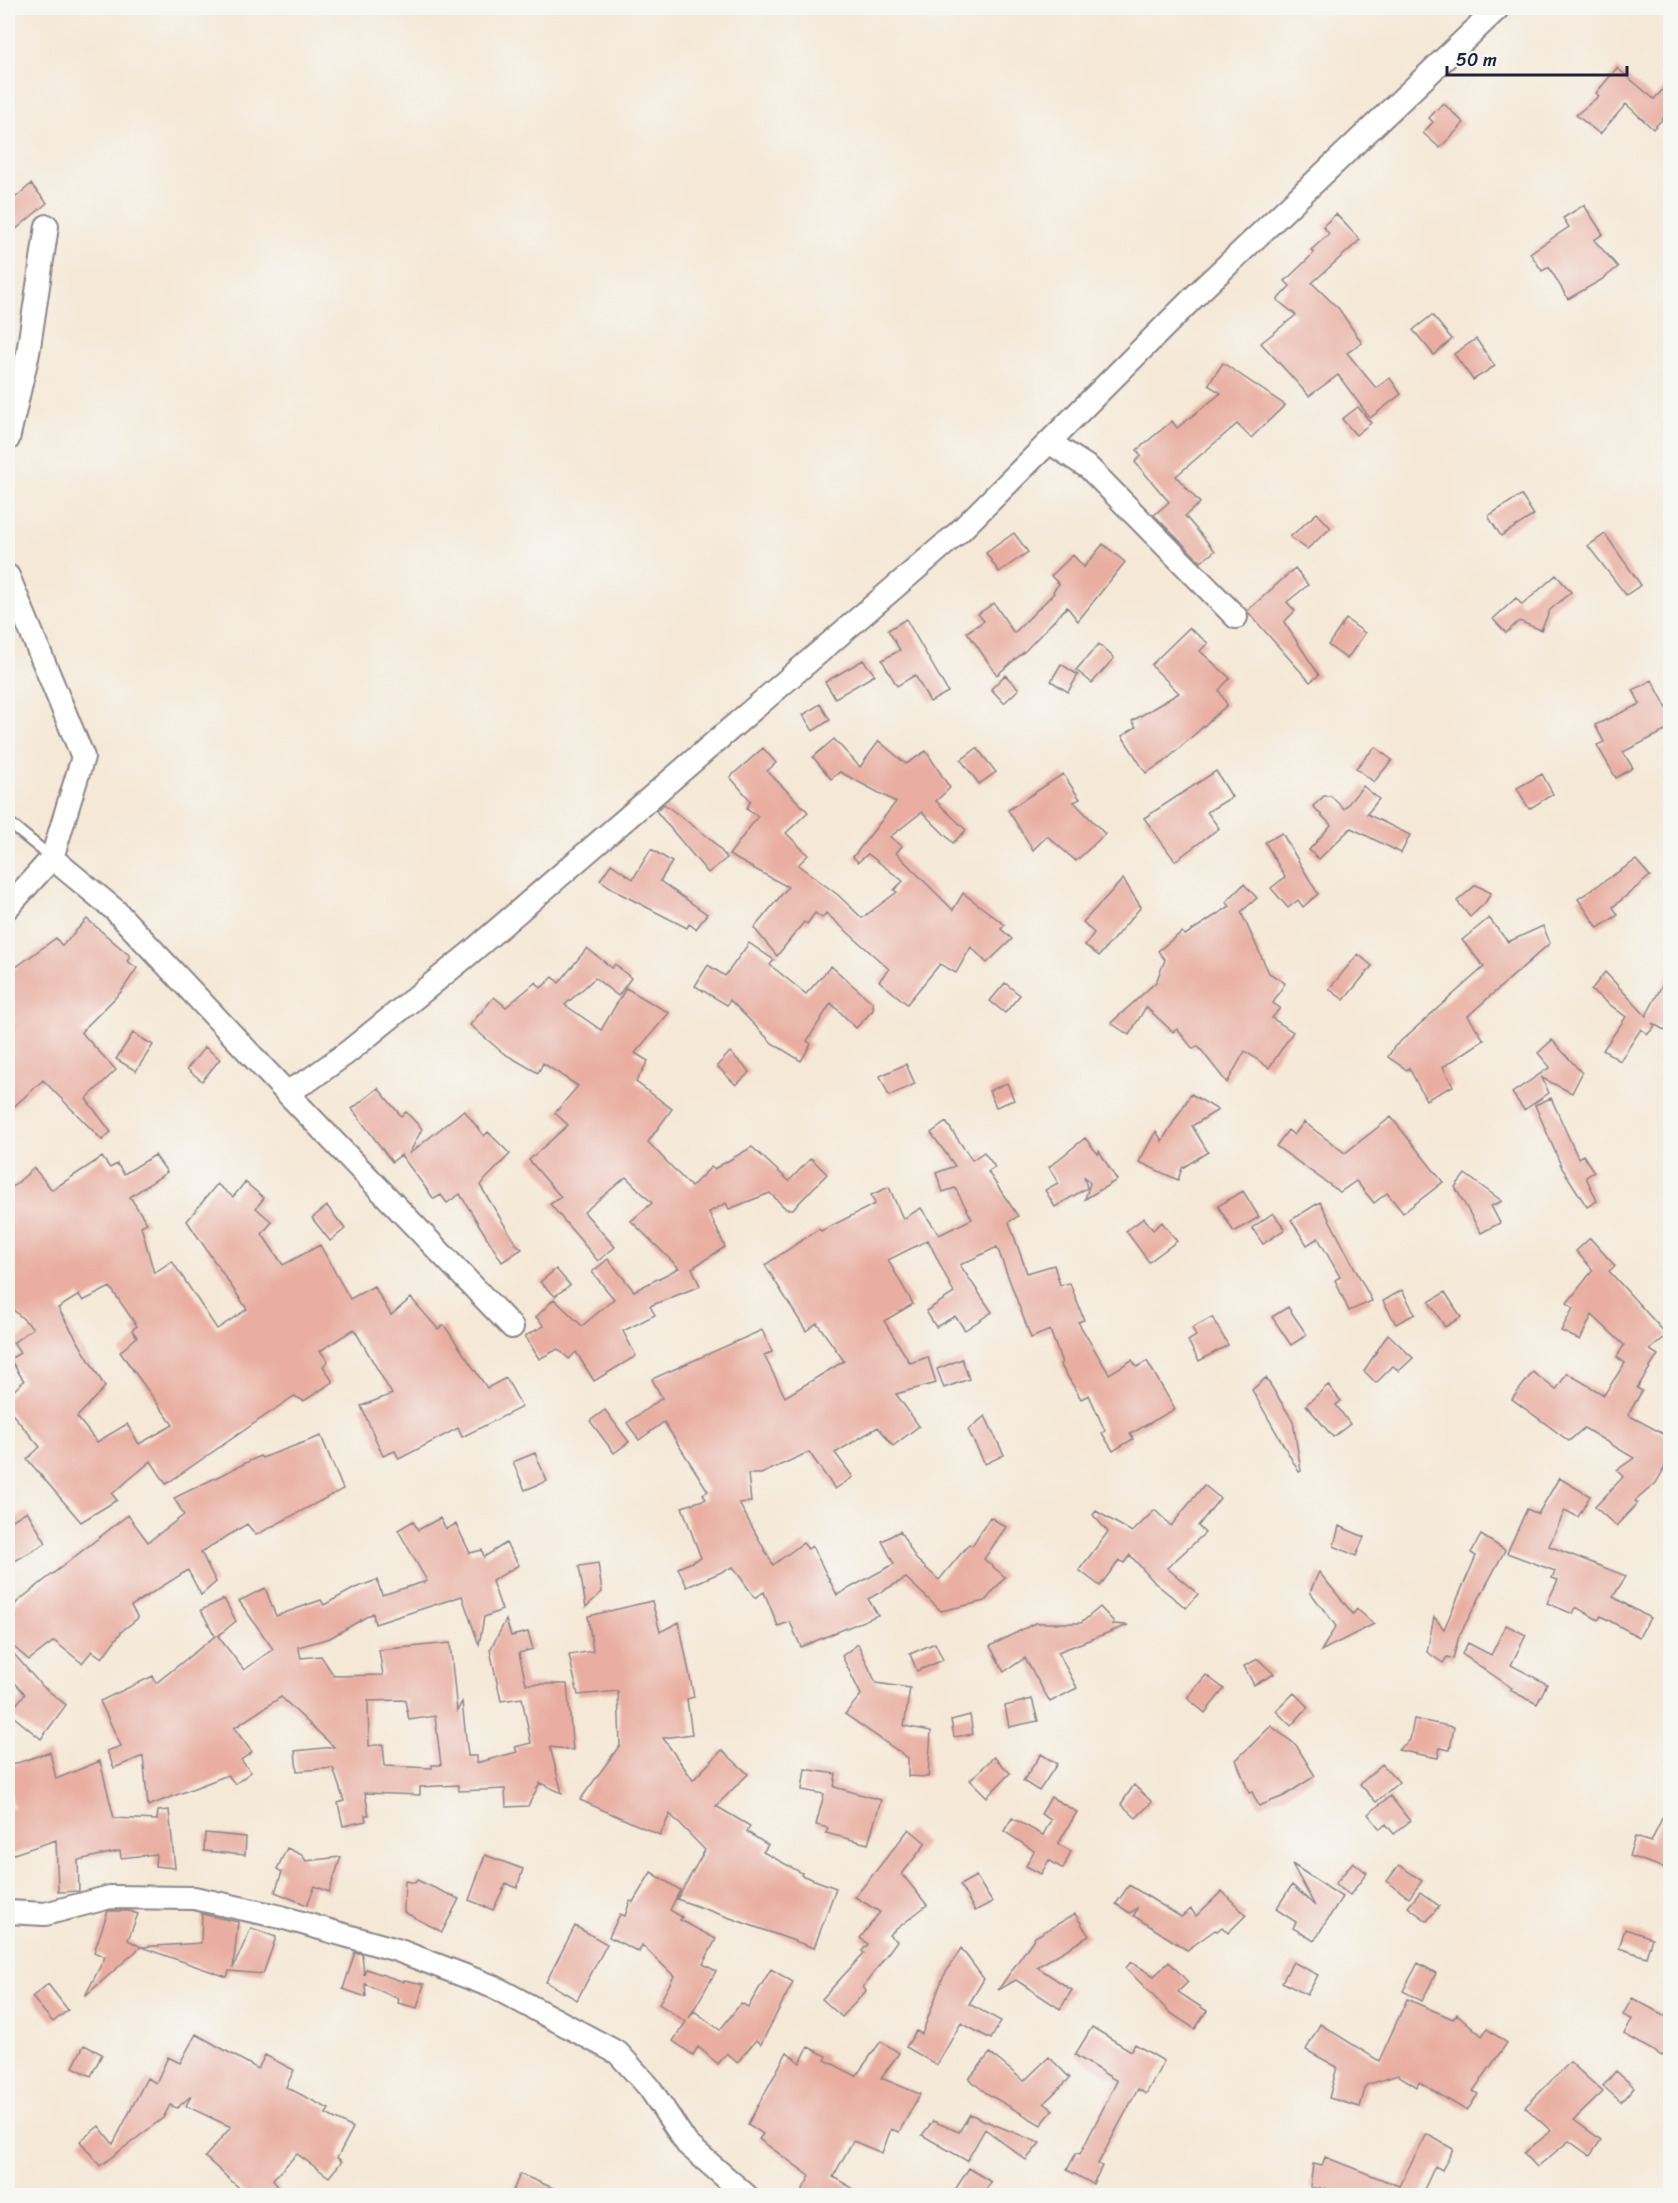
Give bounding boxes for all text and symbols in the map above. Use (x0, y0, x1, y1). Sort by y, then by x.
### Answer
scale bar (1447, 39, 1627, 77)
text: 50 m (1456, 44, 1497, 76)

